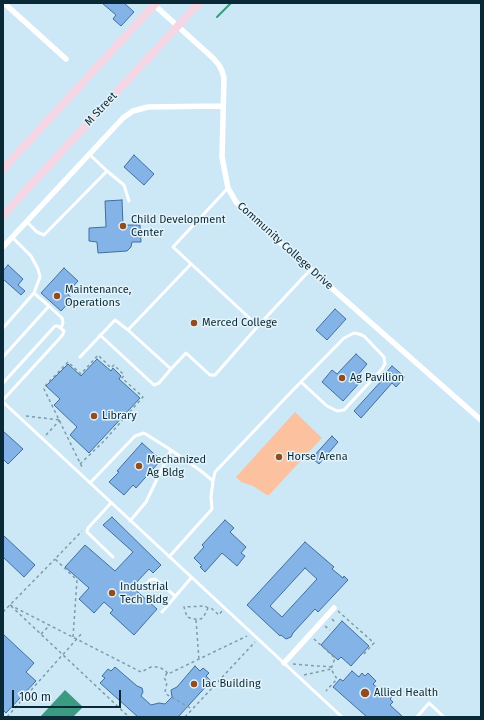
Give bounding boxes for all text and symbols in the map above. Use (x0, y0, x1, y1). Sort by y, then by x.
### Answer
street label: M Street (82, 89, 120, 129)
street label: Community College Drive (234, 199, 336, 293)
place label: Child Development Center (131, 213, 226, 239)
marker: Child Development Center (118, 221, 128, 231)
place label: Maintenance, Operations (65, 283, 131, 309)
marker: Maintenance, Operations (52, 291, 62, 301)
place label: Merced College (202, 316, 277, 330)
marker: Merced College (189, 318, 199, 328)
place label: Ag Pavilion (350, 371, 404, 385)
marker: Ag Pavilion (337, 373, 347, 383)
place label: Library (102, 409, 137, 423)
marker: Library (89, 411, 99, 421)
place label: Horse Arena (287, 450, 348, 464)
marker: Horse Arena (274, 452, 284, 462)
place label: Mechanized Ag Bldg (147, 453, 206, 479)
marker: Mechanized Ag Bldg (134, 461, 144, 471)
place label: Industrial Tech Bldg (120, 580, 168, 606)
marker: Industrial Tech Bldg (107, 588, 117, 598)
place label: Iac Building (202, 677, 261, 691)
marker: Iac Building (189, 679, 199, 689)
scale bar (14, 682, 123, 708)
place label: Allied Health (374, 686, 438, 700)
marker: Allied Health (359, 687, 371, 699)
text: 100 m (19, 690, 51, 704)

